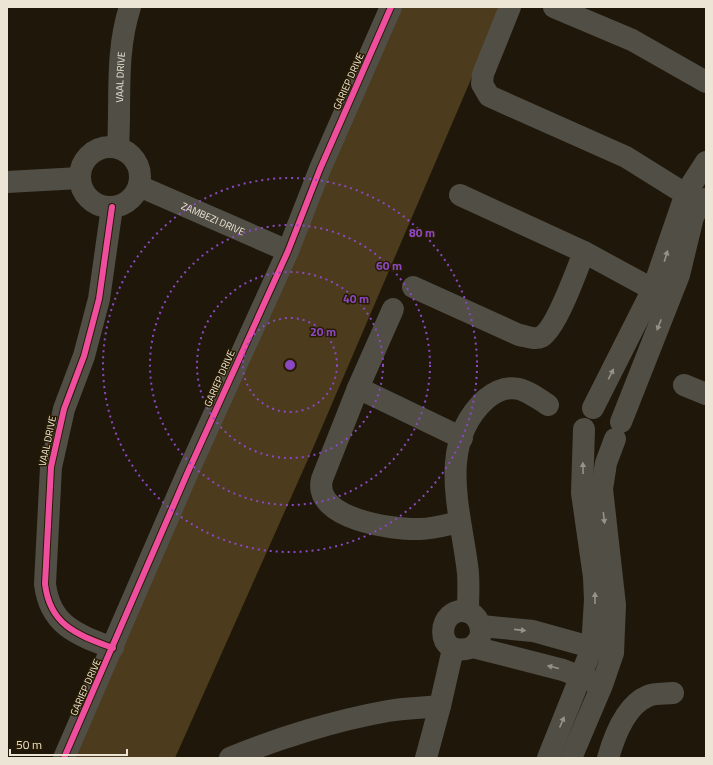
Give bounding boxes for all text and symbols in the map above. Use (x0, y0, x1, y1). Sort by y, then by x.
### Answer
street label: GARIEP DRIVE (329, 50, 368, 112)
street label: VAAL DRIVE (112, 51, 129, 103)
street label: ZAMBEZI DRIVE (179, 198, 248, 239)
text: 80 m (409, 223, 435, 242)
one-way arrow (663, 250, 669, 262)
text: 60 m (376, 256, 402, 275)
text: 40 m (343, 289, 369, 308)
one-way arrow (656, 319, 662, 331)
text: 20 m (310, 322, 336, 341)
street label: GARIEP DRIVE (200, 347, 239, 409)
centre of rings (283, 358, 297, 372)
one-way arrow (608, 368, 614, 379)
street label: VAAL DRIVE (35, 414, 60, 468)
one-way arrow (580, 461, 586, 474)
one-way arrow (601, 512, 607, 524)
one-way arrow (592, 591, 598, 604)
one-way arrow (514, 627, 526, 633)
street label: GARIEP DRIVE (66, 656, 105, 718)
one-way arrow (546, 664, 558, 670)
one-way arrow (559, 715, 565, 727)
scale bar (10, 731, 127, 757)
text: 50 m (16, 735, 42, 754)

